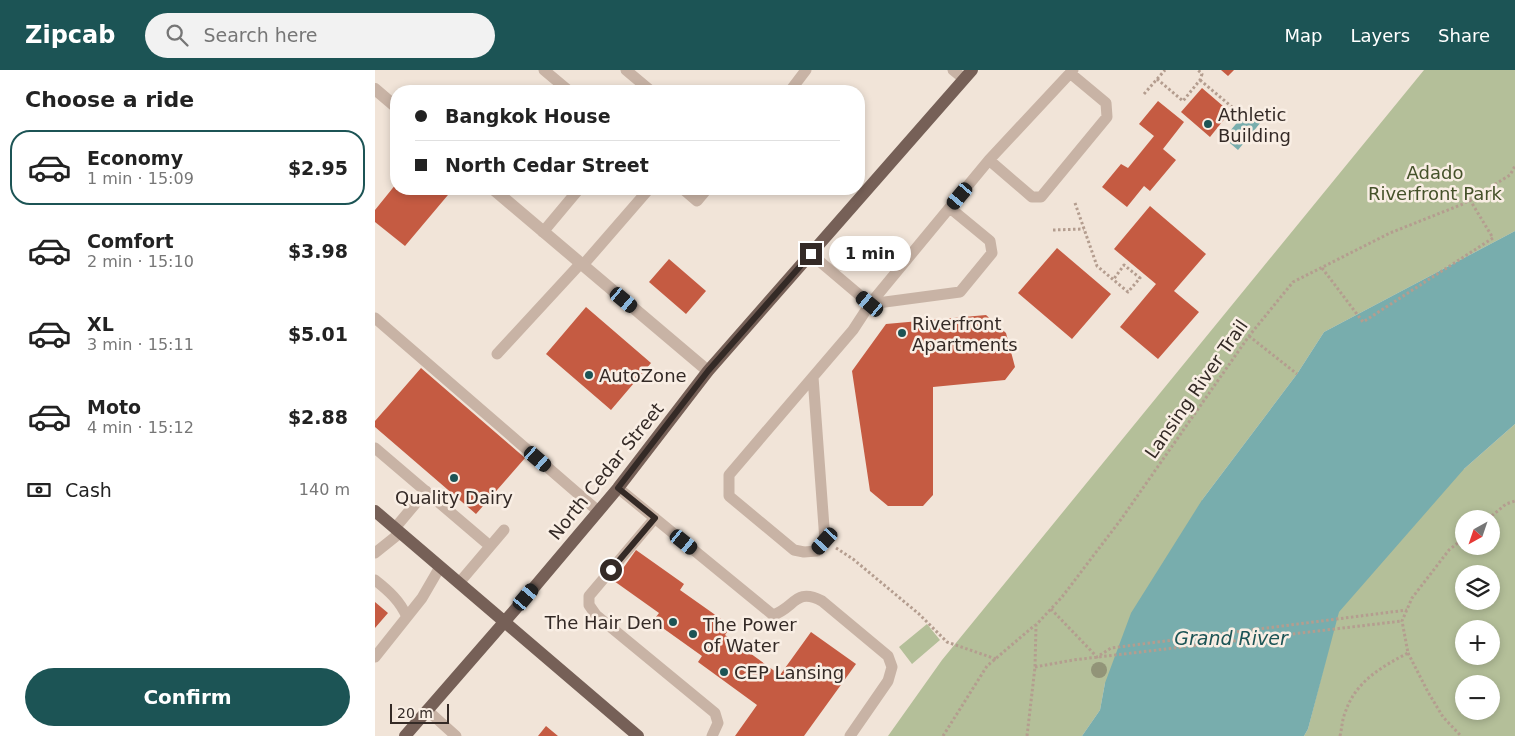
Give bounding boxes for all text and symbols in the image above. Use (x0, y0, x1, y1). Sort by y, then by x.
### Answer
search box (145, 13, 495, 58)
text: Zipcab (25, 21, 115, 49)
icon: search (163, 21, 191, 49)
text: Search here (203, 24, 318, 46)
text: Map (1284, 25, 1322, 46)
text: Layers (1350, 25, 1410, 46)
text: Share (1438, 25, 1490, 46)
text: Choose a ride (25, 87, 194, 112)
place label: Athletic Building (1218, 104, 1291, 146)
text: Bangkok House (445, 105, 611, 127)
marker: Athletic Building (1202, 118, 1214, 130)
icon: car (27, 145, 72, 190)
text: Economy (87, 147, 183, 169)
text: North Cedar Street (445, 154, 649, 176)
text: $2.95 (288, 157, 348, 179)
park label: Adado Riverfront Park (1368, 162, 1503, 204)
text: 1 min · 15:09 (87, 169, 194, 188)
car (944, 180, 975, 212)
icon: car (27, 228, 72, 273)
text: Comfort (87, 230, 174, 252)
callout: 1 min (829, 236, 911, 272)
text: $3.98 (288, 240, 348, 262)
route end (800, 243, 822, 265)
text: 1 min (845, 244, 895, 263)
text: 2 min · 15:10 (87, 252, 194, 271)
car (607, 285, 640, 315)
car (853, 289, 886, 319)
icon: car (27, 311, 72, 356)
text: XL (87, 313, 114, 335)
place label: Riverfront Apartments (912, 313, 1018, 355)
street label: Lansing River Trail (1140, 316, 1252, 462)
text: $5.01 (288, 323, 348, 345)
marker: Riverfront Apartments (896, 327, 908, 339)
text: 3 min · 15:11 (87, 335, 194, 354)
place label: AutoZone (599, 365, 687, 386)
marker: AutoZone (583, 369, 595, 381)
icon: car (27, 394, 72, 439)
text: Moto (87, 396, 141, 418)
street label: North Cedar Street (544, 398, 668, 544)
text: $2.88 (288, 406, 348, 428)
text: 4 min · 15:12 (87, 418, 194, 437)
car (521, 443, 554, 475)
marker: Quality Dairy (448, 472, 460, 484)
icon: cash (25, 476, 53, 504)
text: Cash (65, 479, 112, 501)
text: 140 m (299, 480, 350, 499)
place label: Quality Dairy (395, 487, 513, 508)
north arrow (1455, 510, 1500, 555)
map controls (1455, 510, 1500, 720)
car (809, 525, 840, 557)
car (667, 527, 700, 557)
route start (600, 559, 622, 581)
button: layers (1455, 565, 1500, 610)
car (510, 581, 541, 613)
place label: The Hair Den (544, 612, 663, 633)
place label: The Power of Water (702, 614, 797, 656)
marker: The Hair Den (667, 616, 679, 628)
button: + (1455, 620, 1500, 665)
water label: Grand River (1174, 627, 1289, 649)
marker: The Power of Water (687, 628, 699, 640)
place label: CEP Lansing (734, 662, 844, 683)
marker: CEP Lansing (718, 666, 730, 678)
button: Confirm (25, 668, 350, 726)
button: − (1455, 675, 1500, 720)
scale bar (390, 701, 449, 724)
text: 20 m (397, 705, 433, 721)

